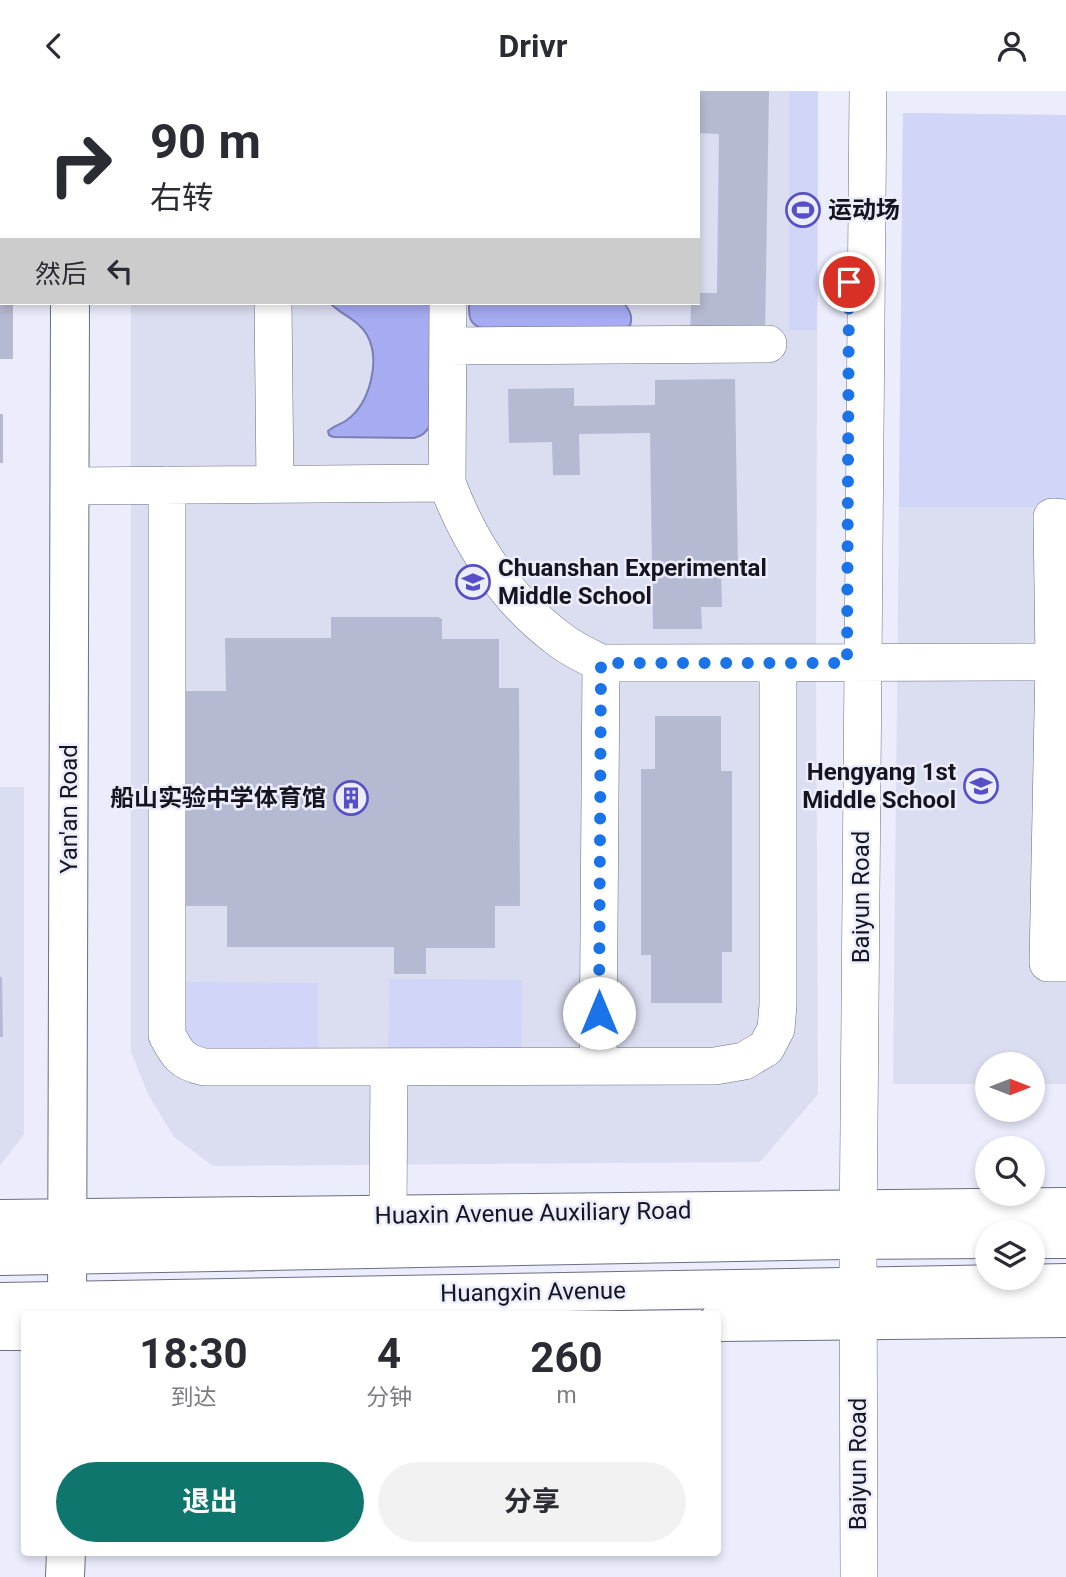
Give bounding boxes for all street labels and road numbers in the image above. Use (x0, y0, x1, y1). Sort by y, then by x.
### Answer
street label: Yan'an Road (55, 744, 83, 874)
street label: Baiyun Road (847, 831, 875, 963)
street label: Huaxin Avenue Auxiliary Road (374, 1196, 692, 1230)
street label: Huangxin Avenue (440, 1276, 626, 1308)
street label: Baiyun Road (844, 1398, 872, 1530)

